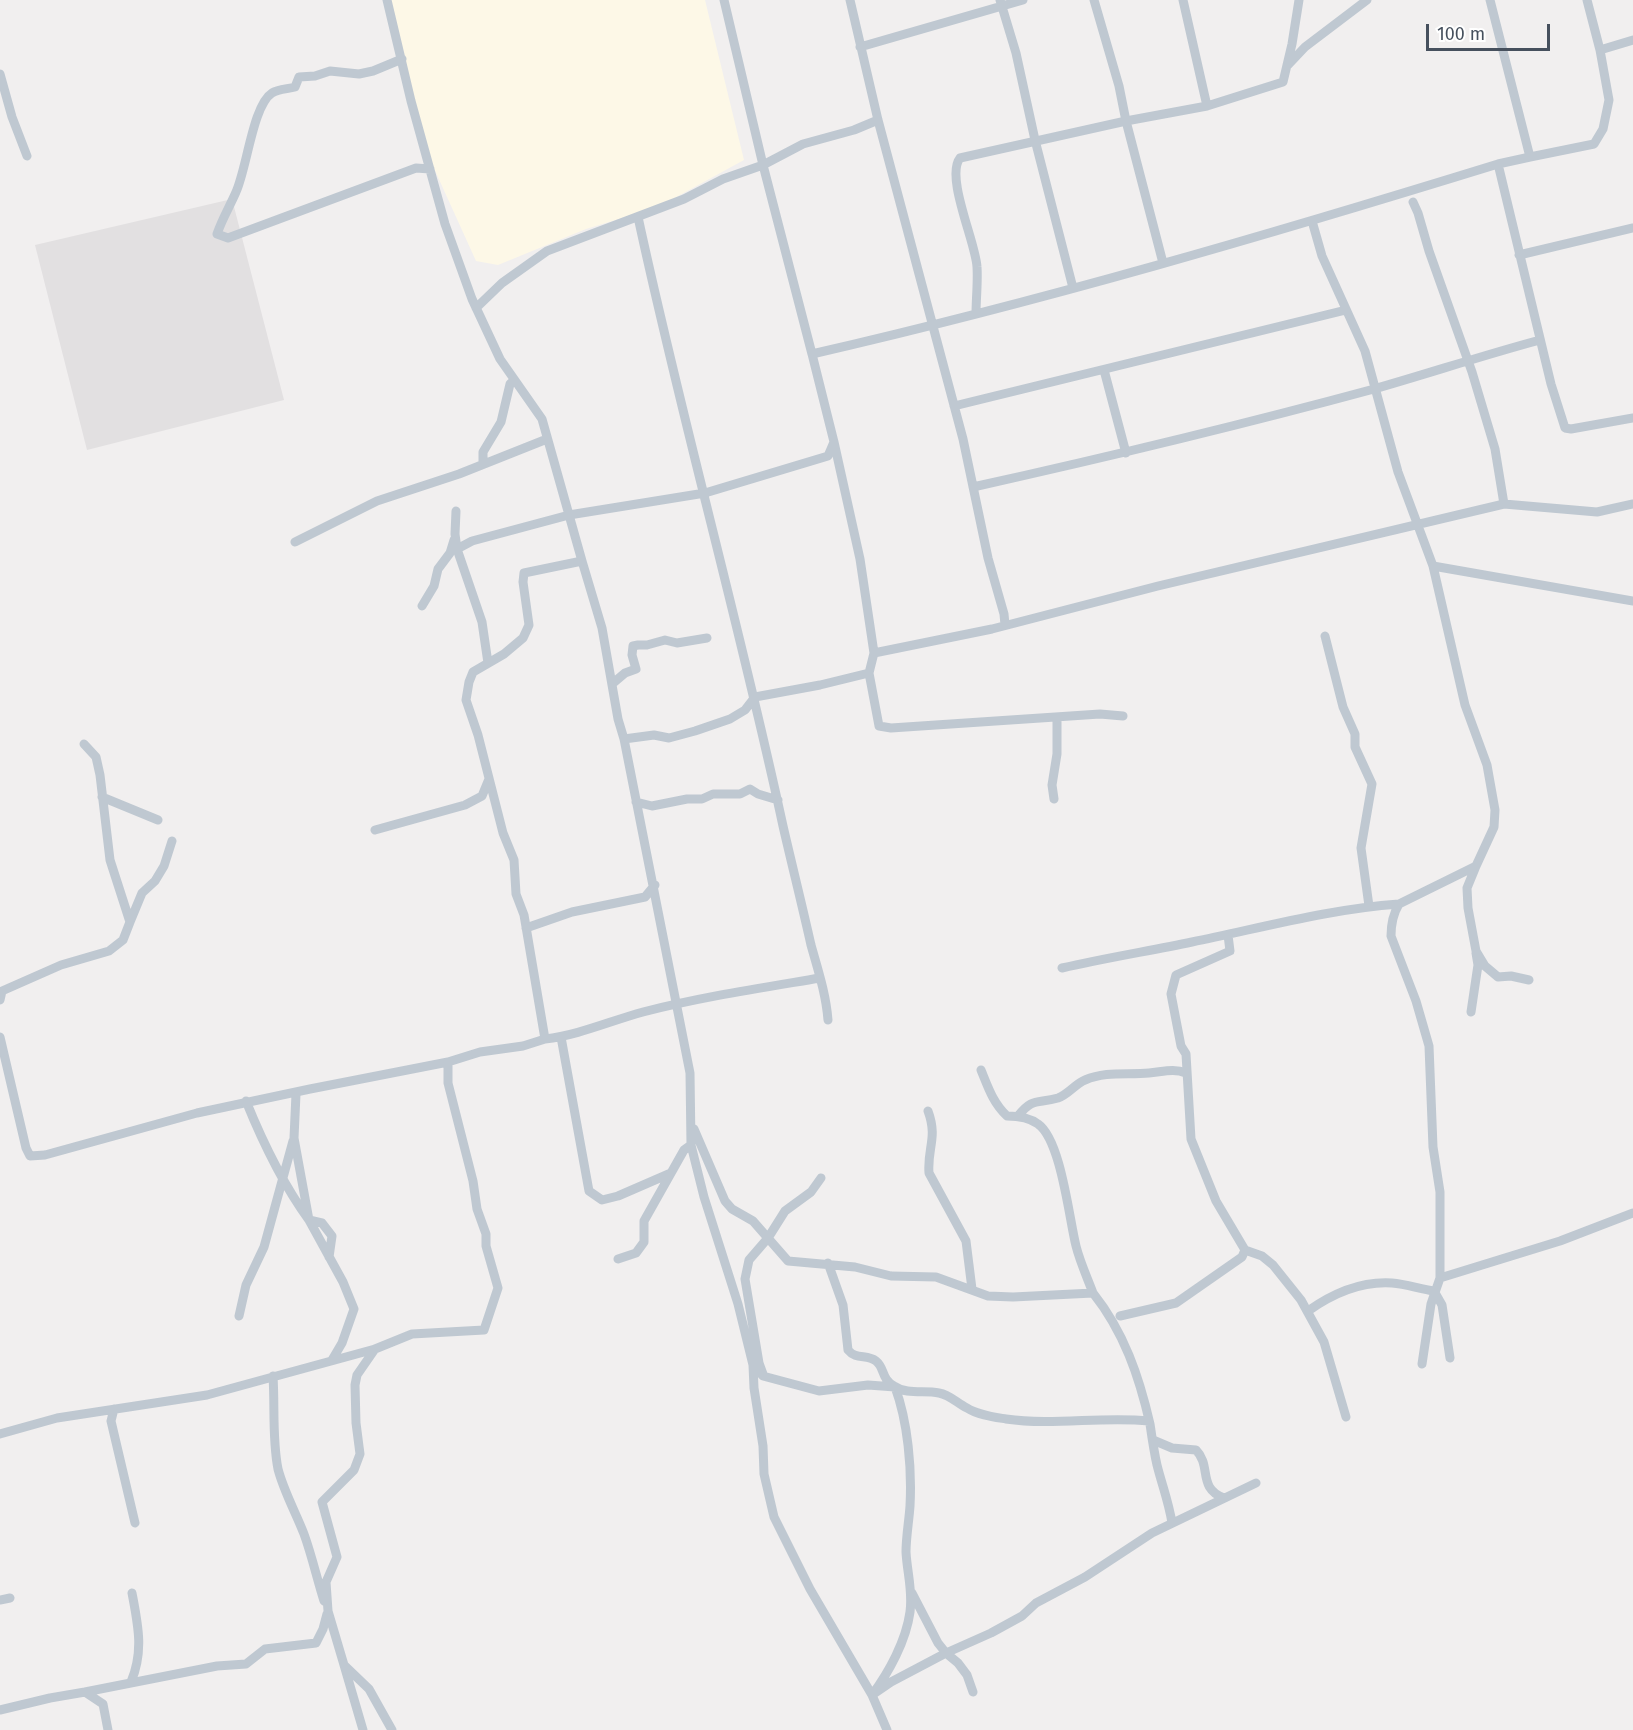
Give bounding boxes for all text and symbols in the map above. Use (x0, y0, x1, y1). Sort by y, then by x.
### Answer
scale bar (1429, 12, 1554, 50)
text: 100 m (1437, 23, 1485, 45)

